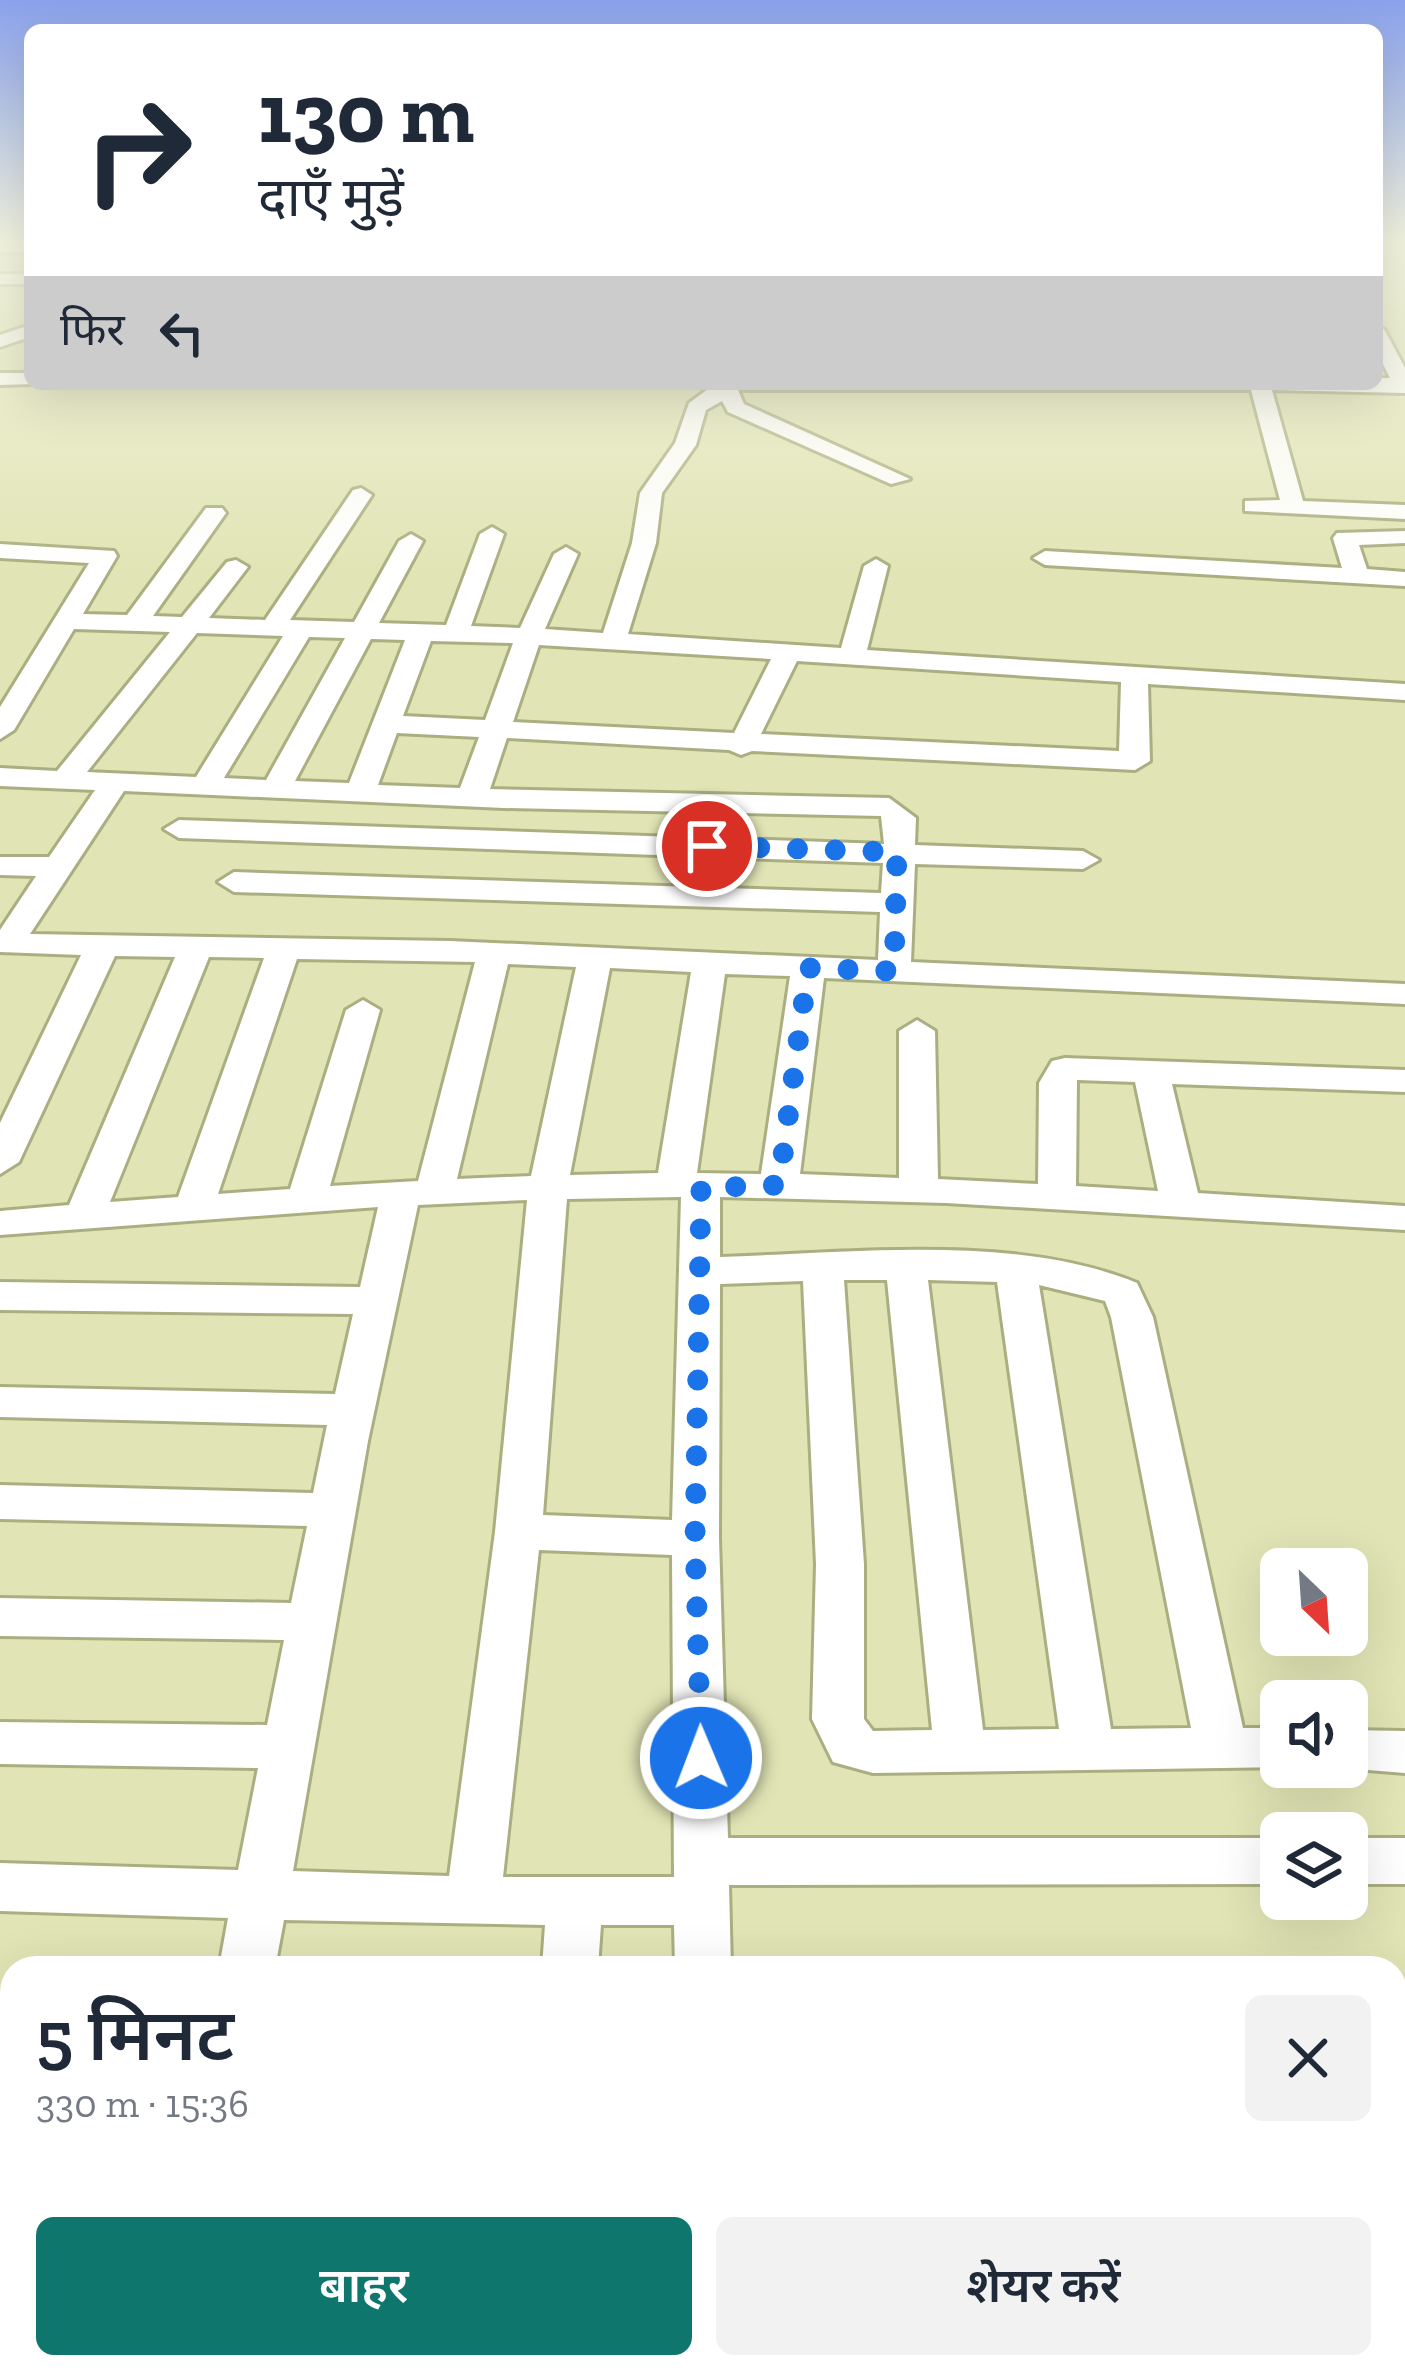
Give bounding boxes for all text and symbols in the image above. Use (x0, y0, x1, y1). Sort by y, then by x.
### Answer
text: 130 m (258, 63, 474, 164)
icon: right (60, 72, 216, 228)
text: दाएँ मुड़ें (258, 165, 404, 230)
icon: left (149, 300, 215, 366)
text: फिर (60, 303, 125, 357)
pin (656, 795, 758, 897)
icon: arrive (674, 813, 740, 879)
north arrow (1260, 1548, 1368, 1656)
map controls (1260, 1548, 1368, 1920)
button: sound (1260, 1680, 1368, 1788)
position arrow (638, 1695, 764, 1821)
button: layers (1260, 1812, 1368, 1920)
text: 5 मिनट (36, 1992, 234, 2078)
button: close (1245, 1995, 1371, 2121)
text: 330 m · 15:36 (36, 2080, 249, 2127)
button: बाहर (36, 2217, 692, 2355)
button: शेयर करें (716, 2217, 1371, 2355)

